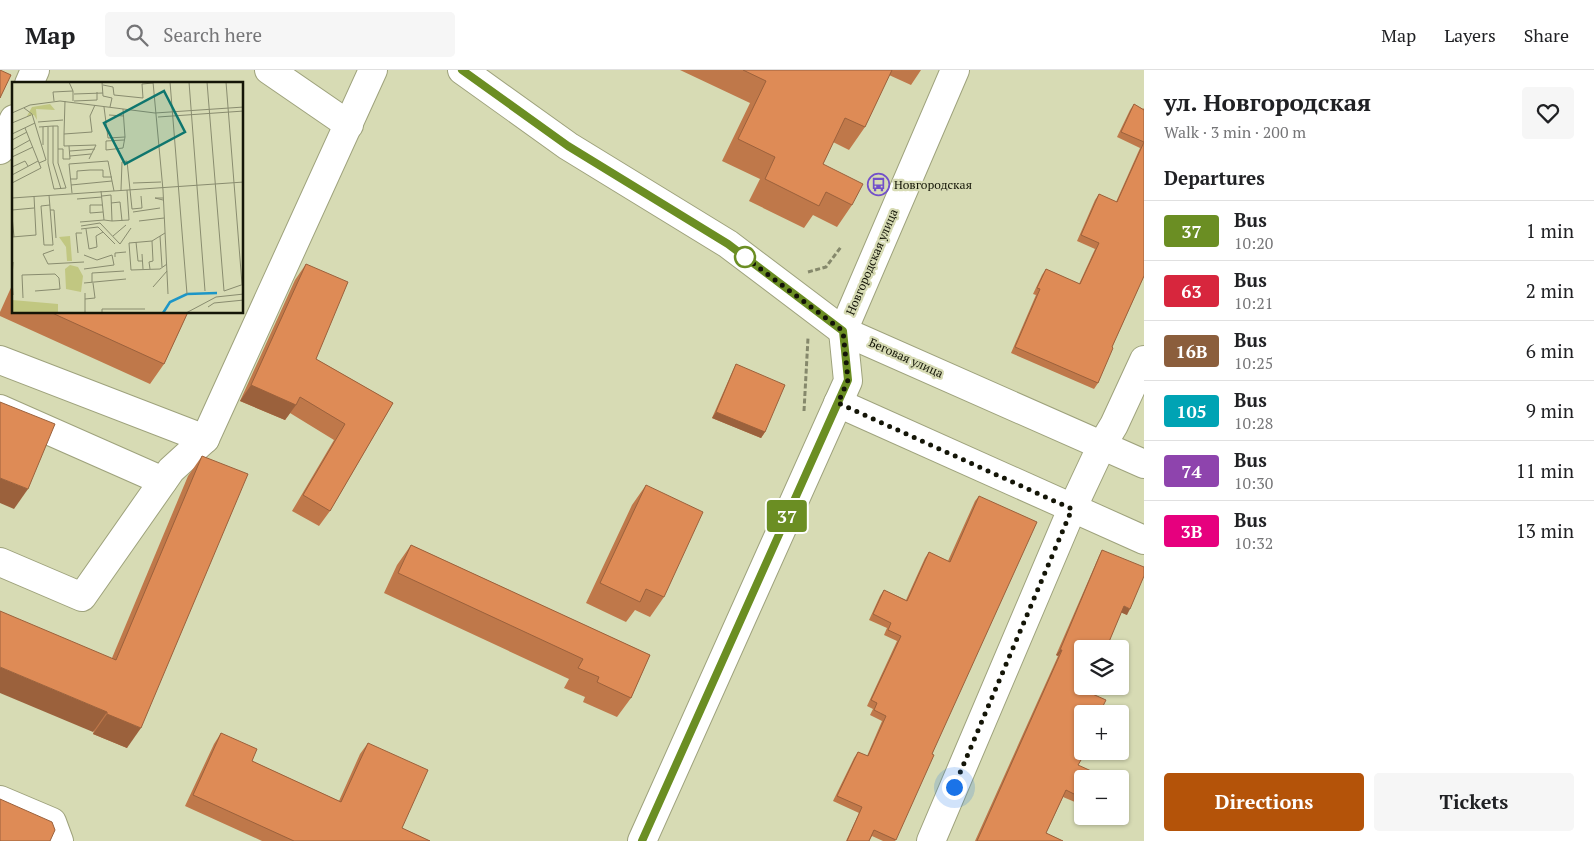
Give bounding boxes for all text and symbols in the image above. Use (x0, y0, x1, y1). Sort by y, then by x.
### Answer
search box (105, 12, 455, 57)
text: Map (25, 19, 75, 51)
icon: search (123, 21, 151, 49)
text: Search here (163, 22, 262, 47)
text: Map (1381, 23, 1416, 47)
text: Layers (1444, 23, 1496, 47)
text: Share (1524, 23, 1569, 47)
inset map (12, 82, 244, 314)
text: ул. Новгородская (1164, 86, 1371, 118)
button: heart (1522, 87, 1574, 139)
text: Walk · 3 min · 200 m (1164, 121, 1306, 143)
text: Departures (1164, 165, 1265, 190)
bus stop icon: Новгородская (866, 173, 890, 197)
place label: Новгородская (894, 177, 972, 192)
street label: Новгородская улица (842, 206, 901, 317)
text: Bus (1234, 207, 1267, 232)
text: 1 min (1526, 218, 1574, 243)
text: 37 (1181, 219, 1202, 243)
text: 10:20 (1234, 232, 1273, 254)
unlabelled marker (734, 246, 756, 268)
text: Bus (1234, 267, 1267, 292)
text: 2 min (1526, 278, 1574, 303)
text: 63 (1181, 279, 1202, 303)
text: 10:21 (1234, 292, 1273, 314)
text: Bus (1234, 327, 1267, 352)
street label: Беговая улица (867, 334, 946, 381)
text: 6 min (1526, 338, 1574, 363)
text: 16В (1175, 339, 1208, 363)
text: 10:25 (1234, 352, 1273, 374)
text: Bus (1234, 387, 1267, 412)
text: 9 min (1526, 398, 1574, 423)
text: 105 (1176, 399, 1207, 423)
text: 10:28 (1234, 412, 1273, 434)
text: Bus (1234, 447, 1267, 472)
text: 11 min (1516, 458, 1574, 483)
text: 74 (1181, 459, 1202, 483)
text: 10:30 (1234, 472, 1273, 494)
line badge: 37 (764, 500, 810, 532)
text: 37 (777, 504, 797, 528)
text: Bus (1234, 507, 1267, 532)
text: 13 min (1516, 518, 1574, 543)
text: 3В (1181, 519, 1202, 543)
text: 10:32 (1234, 532, 1273, 554)
map controls (1074, 640, 1129, 825)
button: layers (1074, 640, 1129, 695)
button: + (1074, 705, 1129, 760)
button: − (1074, 770, 1129, 825)
button: Directions (1164, 773, 1364, 831)
button: Tickets (1374, 773, 1574, 831)
your location (942, 775, 967, 800)

